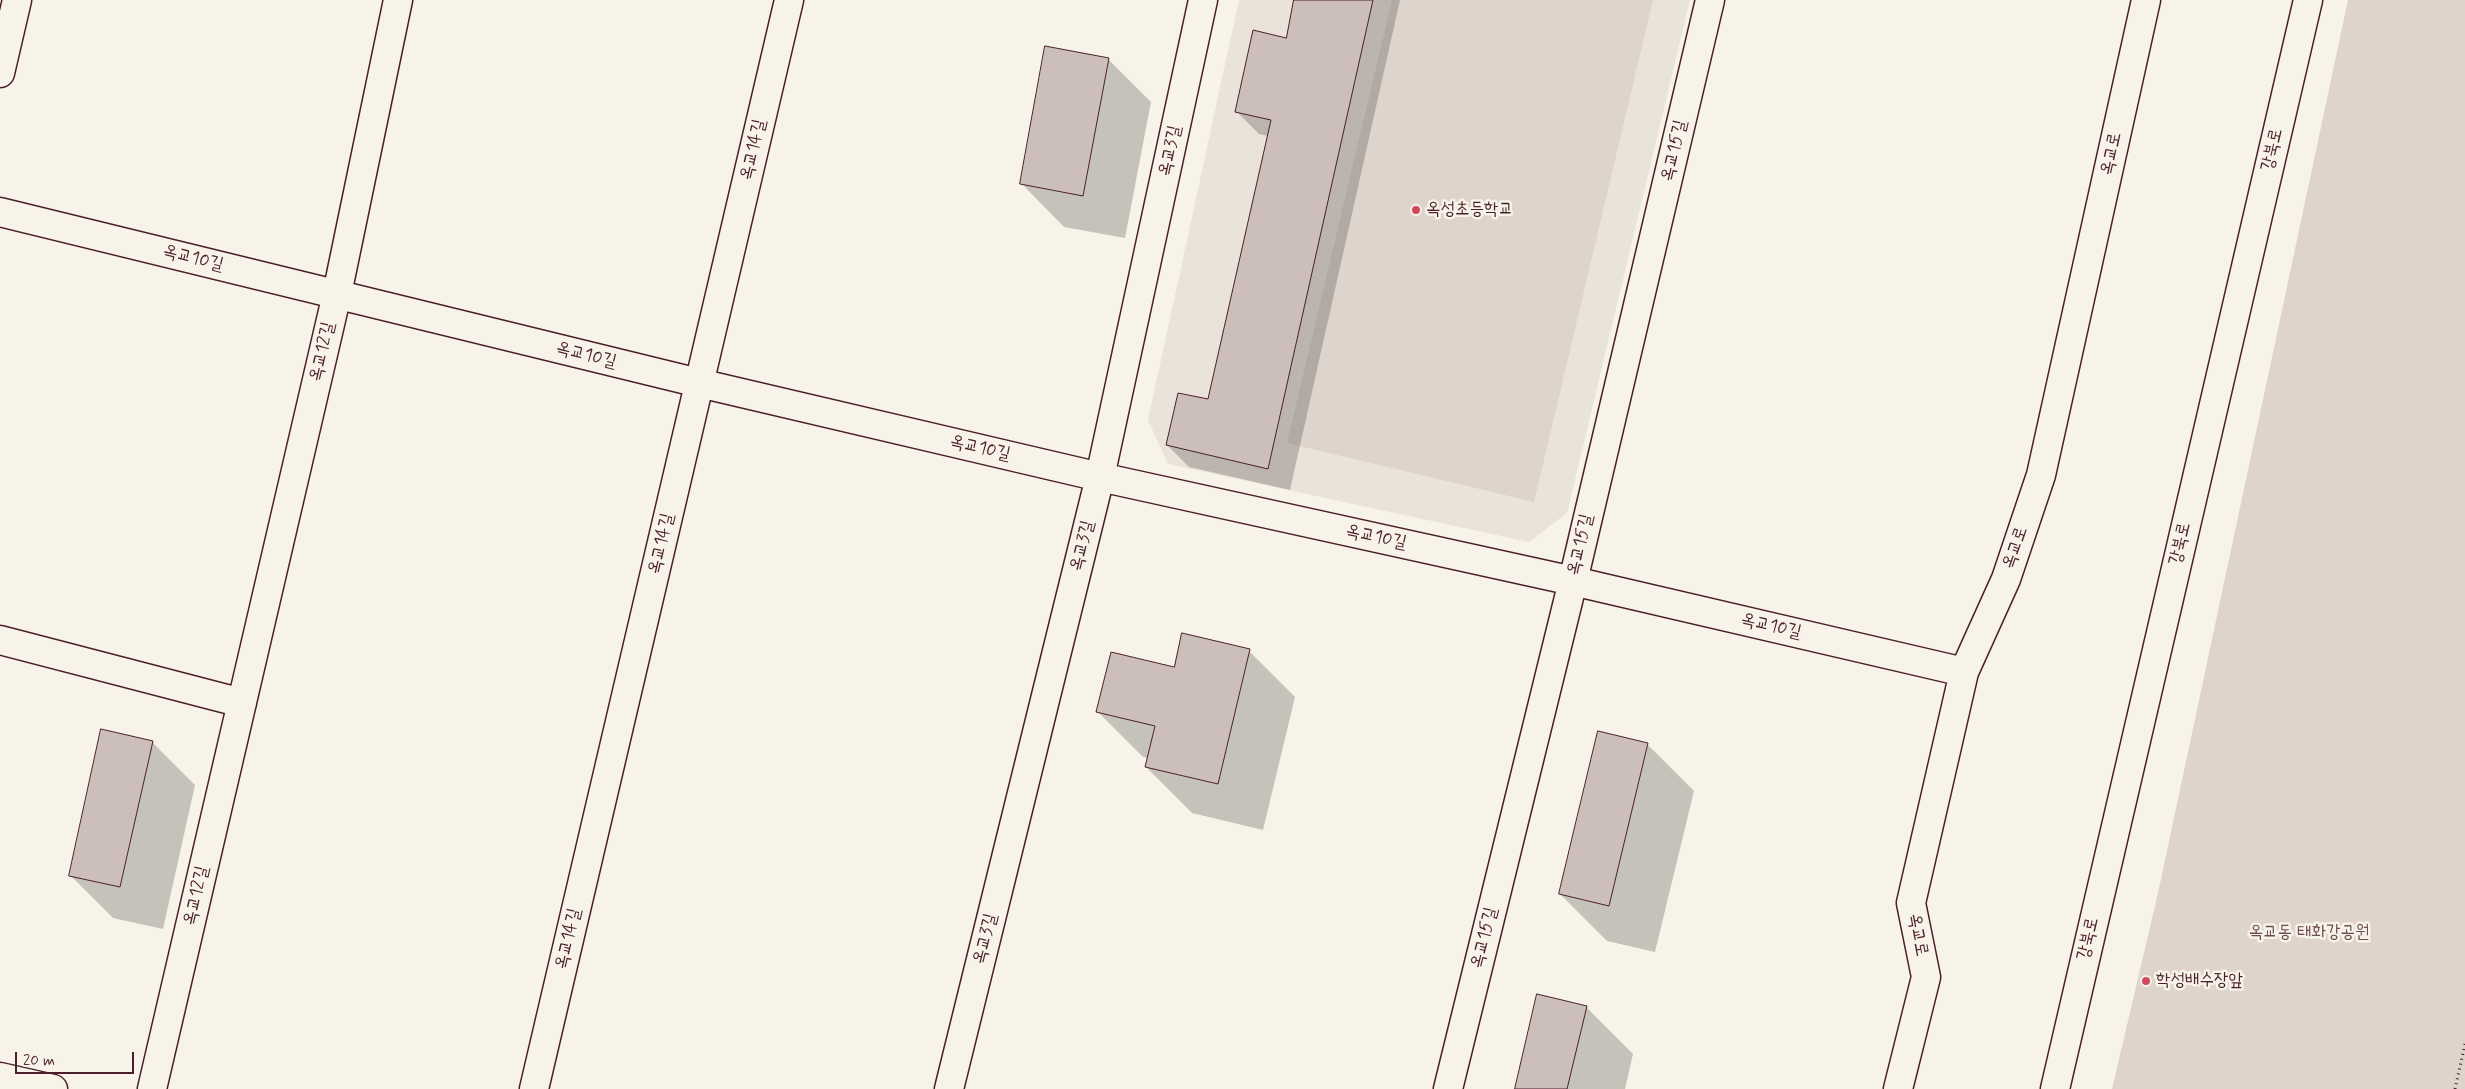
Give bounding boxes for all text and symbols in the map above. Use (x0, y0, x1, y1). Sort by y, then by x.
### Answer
street label: 옥교14길 (737, 117, 771, 183)
street label: 옥교15길 (1657, 118, 1693, 184)
street label: 옥교3길 (1155, 124, 1187, 178)
street label: 강북로 (2258, 126, 2288, 174)
street label: 옥교로 (2097, 131, 2127, 177)
place label: 옥성초등학교 (1426, 199, 1513, 221)
marker: 옥성초등학교 (1410, 204, 1422, 216)
street label: 옥교10길 (161, 241, 225, 277)
street label: 옥교12길 (306, 320, 340, 384)
street label: 옥교10길 (554, 338, 618, 374)
street label: 옥교10길 (948, 432, 1012, 466)
street label: 옥교14길 (645, 511, 679, 577)
street label: 옥교15길 (1563, 512, 1599, 578)
street label: 옥교3길 (1066, 518, 1100, 574)
street label: 강북로 (2166, 520, 2196, 568)
street label: 옥교10길 (1344, 521, 1408, 555)
street label: 옥교로 (1999, 524, 2033, 572)
street label: 옥교10길 (1739, 610, 1803, 644)
street label: 옥교12길 (180, 864, 214, 928)
street label: 옥교15길 (1467, 905, 1503, 971)
street label: 옥교14길 (552, 906, 586, 972)
street label: 옥교3길 (969, 911, 1003, 967)
street label: 옥교로 (1902, 912, 1932, 958)
street label: 강북로 (2074, 915, 2104, 963)
park label: 옥교동 태화강공원 (2249, 922, 2369, 944)
place label: 학성배수장앞 (2156, 970, 2243, 992)
marker: 학성배수장앞 (2140, 975, 2152, 987)
scale bar (18, 1042, 136, 1074)
text: 20 m (23, 1051, 55, 1071)

